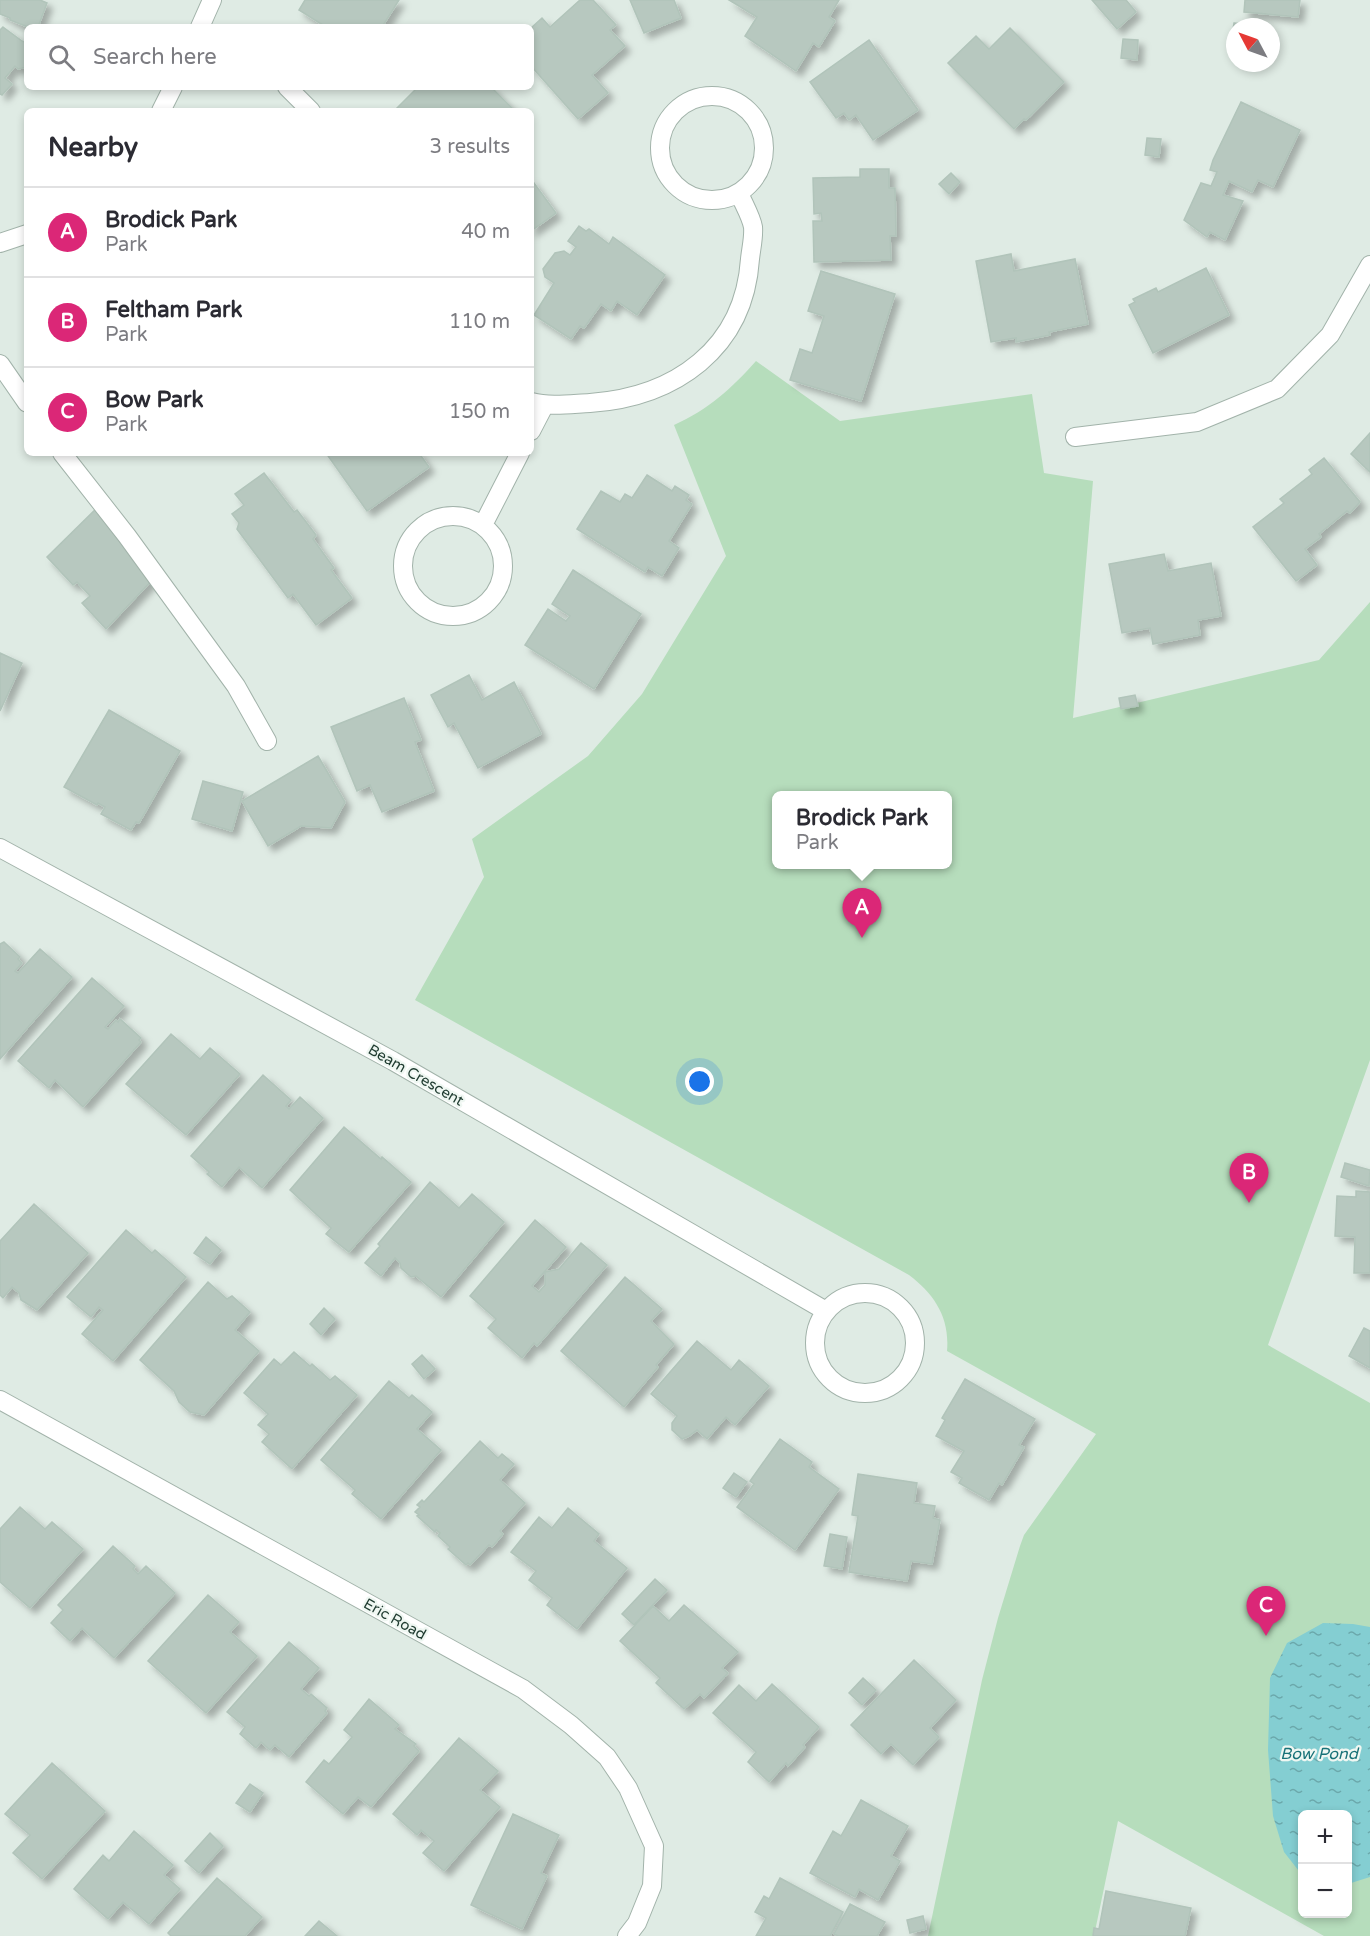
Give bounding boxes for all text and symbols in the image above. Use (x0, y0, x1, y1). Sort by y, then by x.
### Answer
north arrow (1226, 18, 1280, 72)
search box (24, 24, 534, 90)
icon: search (45, 41, 78, 74)
text: Search here (93, 44, 217, 70)
text: Nearby (48, 132, 138, 163)
text: 3 results (430, 135, 510, 159)
text: Brodick Park (105, 207, 237, 233)
text: A (60, 220, 75, 244)
text: 40 m (461, 220, 510, 244)
text: Park (105, 233, 148, 257)
text: Feltham Park (105, 297, 243, 323)
text: B (61, 310, 74, 334)
text: 110 m (449, 310, 510, 334)
text: Park (105, 323, 148, 347)
text: Bow Park (105, 387, 204, 413)
text: C (61, 400, 74, 424)
text: 150 m (449, 400, 510, 424)
text: Park (105, 413, 148, 437)
popup (772, 791, 952, 869)
text: Brodick Park (796, 805, 928, 831)
text: Park (796, 831, 839, 855)
pin: A (842, 888, 882, 938)
street label: Beam Crescent (365, 1040, 467, 1110)
your location (685, 1067, 714, 1096)
pin: B (1230, 1154, 1268, 1203)
pin: C (1246, 1586, 1286, 1636)
street label: Eric Road (361, 1595, 429, 1643)
water label: Bow Pond (1280, 1744, 1360, 1764)
map controls (1298, 1810, 1352, 1918)
button: + (1298, 1810, 1352, 1864)
button: − (1298, 1864, 1352, 1918)

